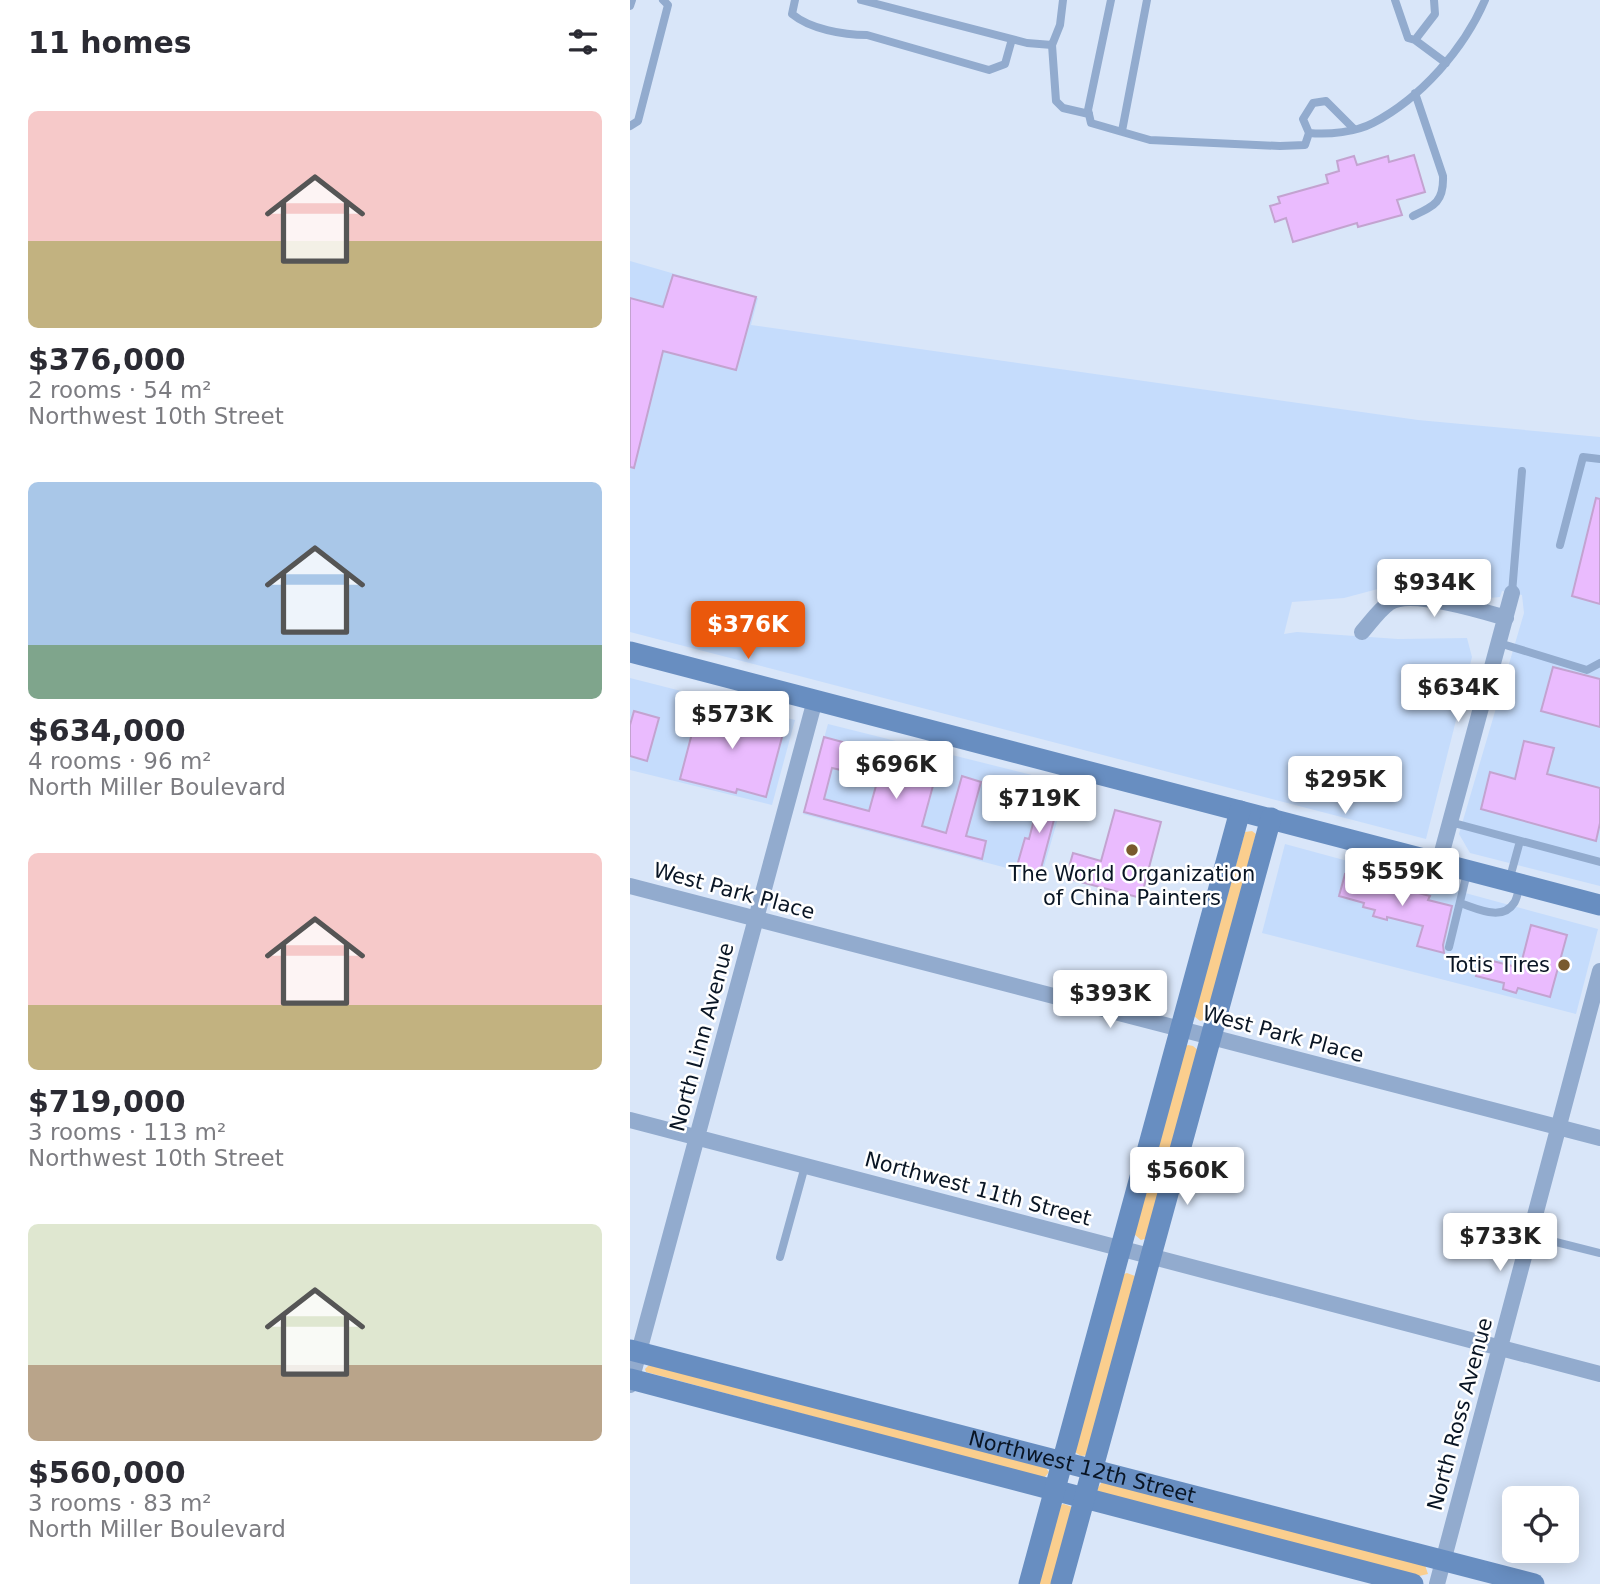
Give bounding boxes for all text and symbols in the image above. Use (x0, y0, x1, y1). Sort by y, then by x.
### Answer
icon: filters (564, 23, 602, 61)
text: 11 homes (28, 25, 192, 60)
icon: home (252, 156, 378, 282)
text: $376,000 (28, 342, 186, 377)
text: 2 rooms · 54 m² (28, 377, 212, 403)
text: Northwest 10th Street (28, 403, 284, 429)
icon: home (252, 527, 378, 653)
pin: $934K (1385, 560, 1483, 619)
text: $934K (1393, 569, 1475, 595)
pin: $376K (699, 602, 797, 661)
text: $376K (707, 611, 789, 637)
pin: $634K (1409, 664, 1507, 724)
text: $634K (1417, 674, 1499, 700)
pin: $573K (683, 692, 781, 751)
text: $573K (691, 701, 773, 727)
text: $634,000 (28, 713, 186, 748)
pin: $696K (847, 742, 945, 801)
text: 4 rooms · 96 m² (28, 748, 212, 774)
text: $696K (855, 751, 937, 777)
pin: $295K (1296, 756, 1394, 816)
text: $295K (1304, 766, 1386, 792)
text: North Miller Boulevard (28, 774, 286, 800)
pin: $719K (990, 776, 1088, 835)
text: $719K (998, 785, 1080, 811)
marker: The World Organization of China Painters (1124, 842, 1140, 858)
pin: $559K (1353, 848, 1451, 908)
street label: West Park Place (651, 858, 817, 924)
text: $559K (1361, 858, 1443, 884)
place label: The World Organization of China Painters (1008, 862, 1255, 910)
icon: home (252, 898, 378, 1024)
street label: North Linn Avenue (665, 940, 739, 1134)
place label: Totis Tires (1445, 953, 1550, 977)
marker: Totis Tires (1556, 957, 1572, 973)
pin: $393K (1061, 970, 1159, 1030)
text: $393K (1069, 980, 1151, 1006)
street label: West Park Place (1200, 1001, 1366, 1067)
text: $719,000 (28, 1084, 186, 1119)
text: 3 rooms · 113 m² (28, 1119, 226, 1145)
text: Northwest 10th Street (28, 1145, 284, 1171)
street label: Northwest 11th Street (862, 1147, 1094, 1231)
pin: $560K (1138, 1148, 1236, 1207)
text: $560K (1146, 1157, 1228, 1183)
pin: $733K (1451, 1214, 1549, 1273)
text: $733K (1459, 1223, 1541, 1249)
icon: home (252, 1269, 378, 1395)
street label: North Ross Avenue (1423, 1315, 1497, 1513)
street label: Northwest 12th Street (966, 1426, 1198, 1508)
text: $560,000 (28, 1455, 186, 1490)
map controls (1502, 1486, 1579, 1563)
button: locate (1502, 1486, 1579, 1563)
text: 3 rooms · 83 m² (28, 1490, 212, 1516)
text: North Miller Boulevard (28, 1516, 286, 1542)

